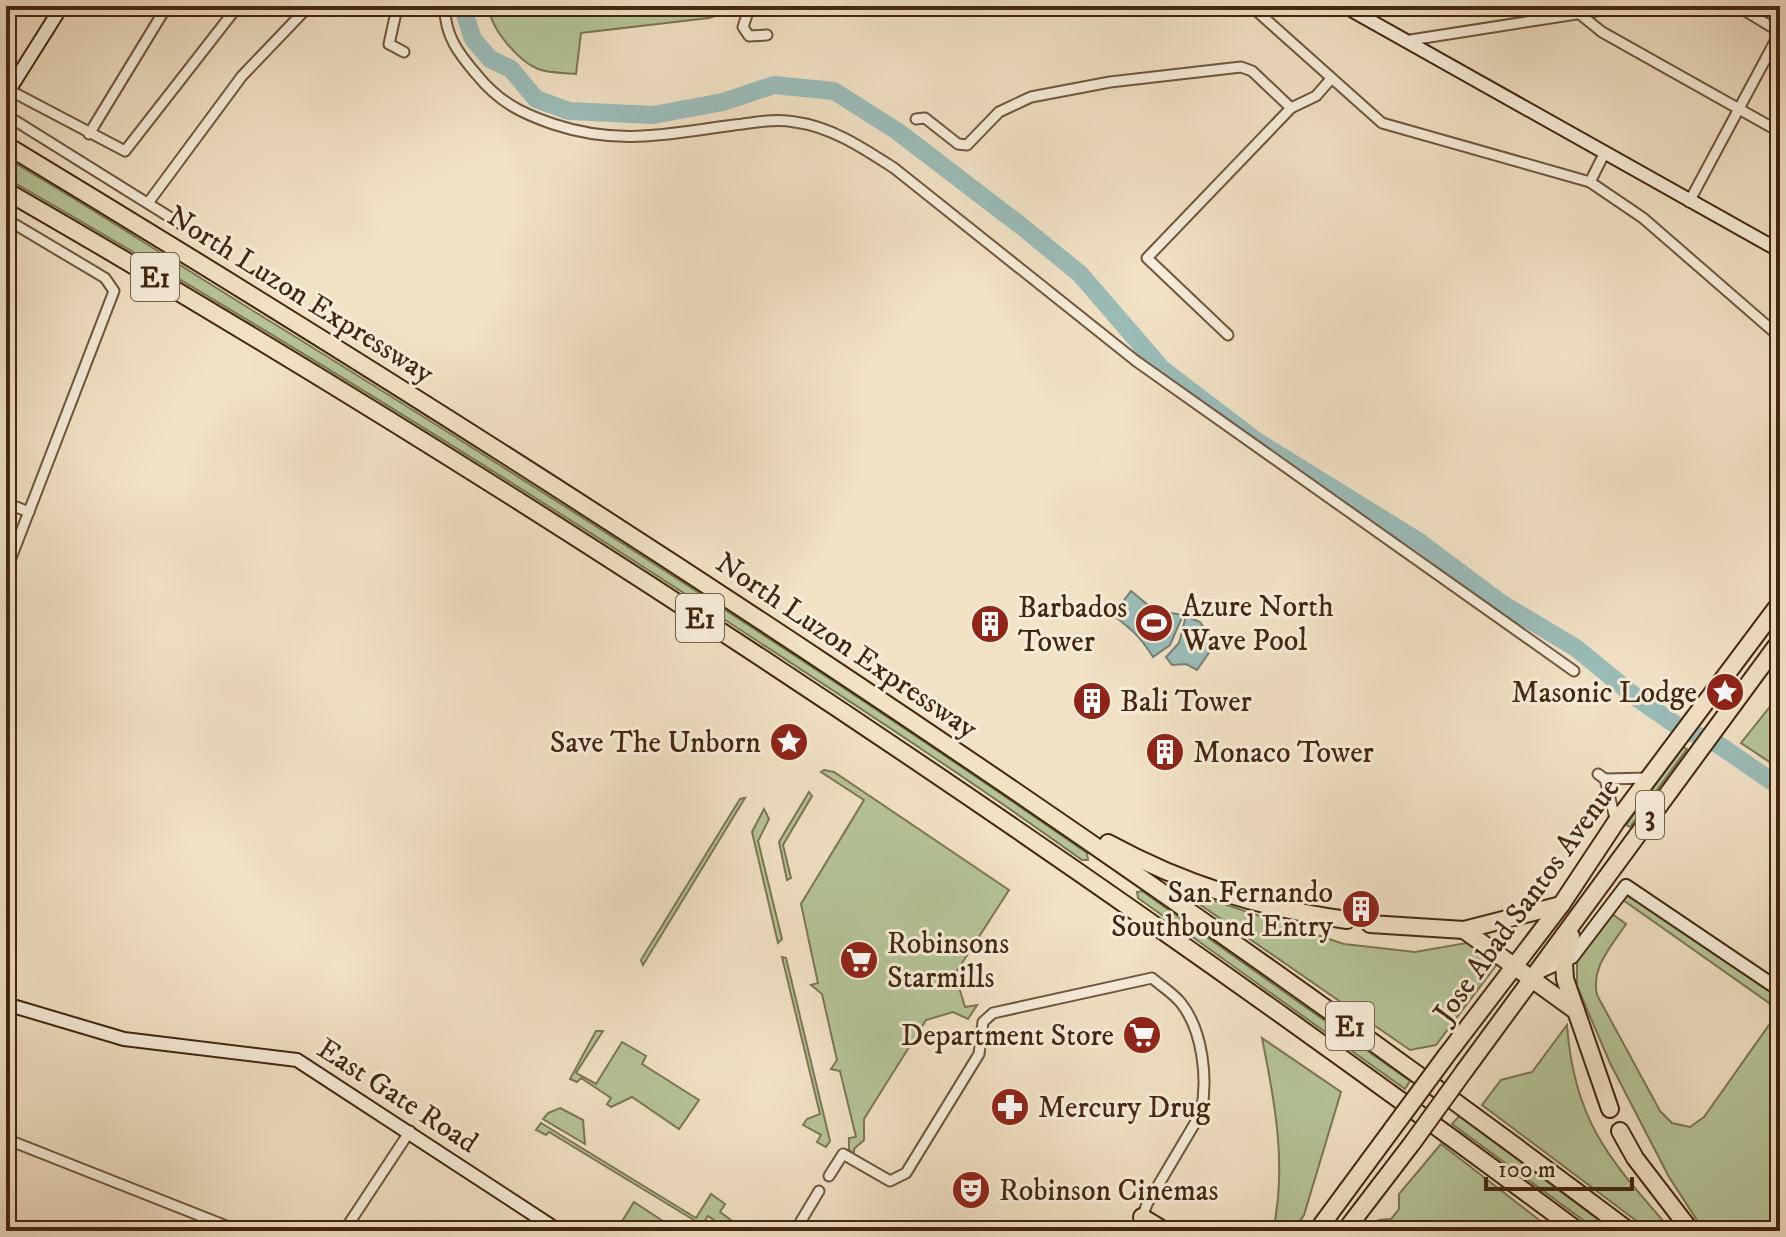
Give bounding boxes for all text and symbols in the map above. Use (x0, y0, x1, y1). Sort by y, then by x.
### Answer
street label: North Luzon Expressway (160, 198, 441, 393)
road number: E1 (131, 253, 179, 301)
street label: North Luzon Expressway (708, 545, 985, 748)
place label: Azure North Wave Pool (1181, 589, 1334, 660)
place label: Barbados Tower (1018, 590, 1127, 661)
road number: E1 (676, 594, 724, 642)
sports icon: Azure North Wave Pool (1133, 602, 1175, 644)
building icon: Barbados Tower (969, 603, 1011, 645)
place icon: Masonic Lodge (1704, 671, 1746, 713)
place label: Masonic Lodge (1511, 675, 1697, 712)
building icon: Bali Tower (1071, 680, 1113, 722)
place label: Bali Tower (1120, 684, 1252, 721)
place icon: Save The Unborn (768, 721, 810, 763)
place label: Save The Unborn (550, 725, 761, 762)
building icon: Monaco Tower (1144, 731, 1186, 773)
place label: Monaco Tower (1193, 735, 1374, 772)
street label: Jose Abad Santos Avenue (1424, 771, 1628, 1033)
road number: 3 (1636, 791, 1664, 839)
place label: San Fernando Southbound Entry (1111, 875, 1334, 946)
building icon: San Fernando Southbound Entry (1340, 888, 1382, 930)
place label: Robinsons Starmills (887, 926, 1009, 997)
supermarket icon: Robinsons Starmills (838, 939, 880, 981)
road number: E1 (1326, 1002, 1374, 1050)
supermarket icon: Department Store (1121, 1014, 1163, 1056)
place label: Department Store (901, 1018, 1114, 1055)
street label: East Gate Road (310, 1031, 485, 1162)
pharmacy icon: Mercury Drug (989, 1086, 1031, 1128)
place label: Mercury Drug (1038, 1090, 1211, 1127)
scale bar (1486, 1141, 1632, 1191)
text: 100 m (1498, 1155, 1556, 1185)
theatre icon: Robinson Cinemas (950, 1169, 992, 1211)
place label: Robinson Cinemas (999, 1173, 1218, 1210)

